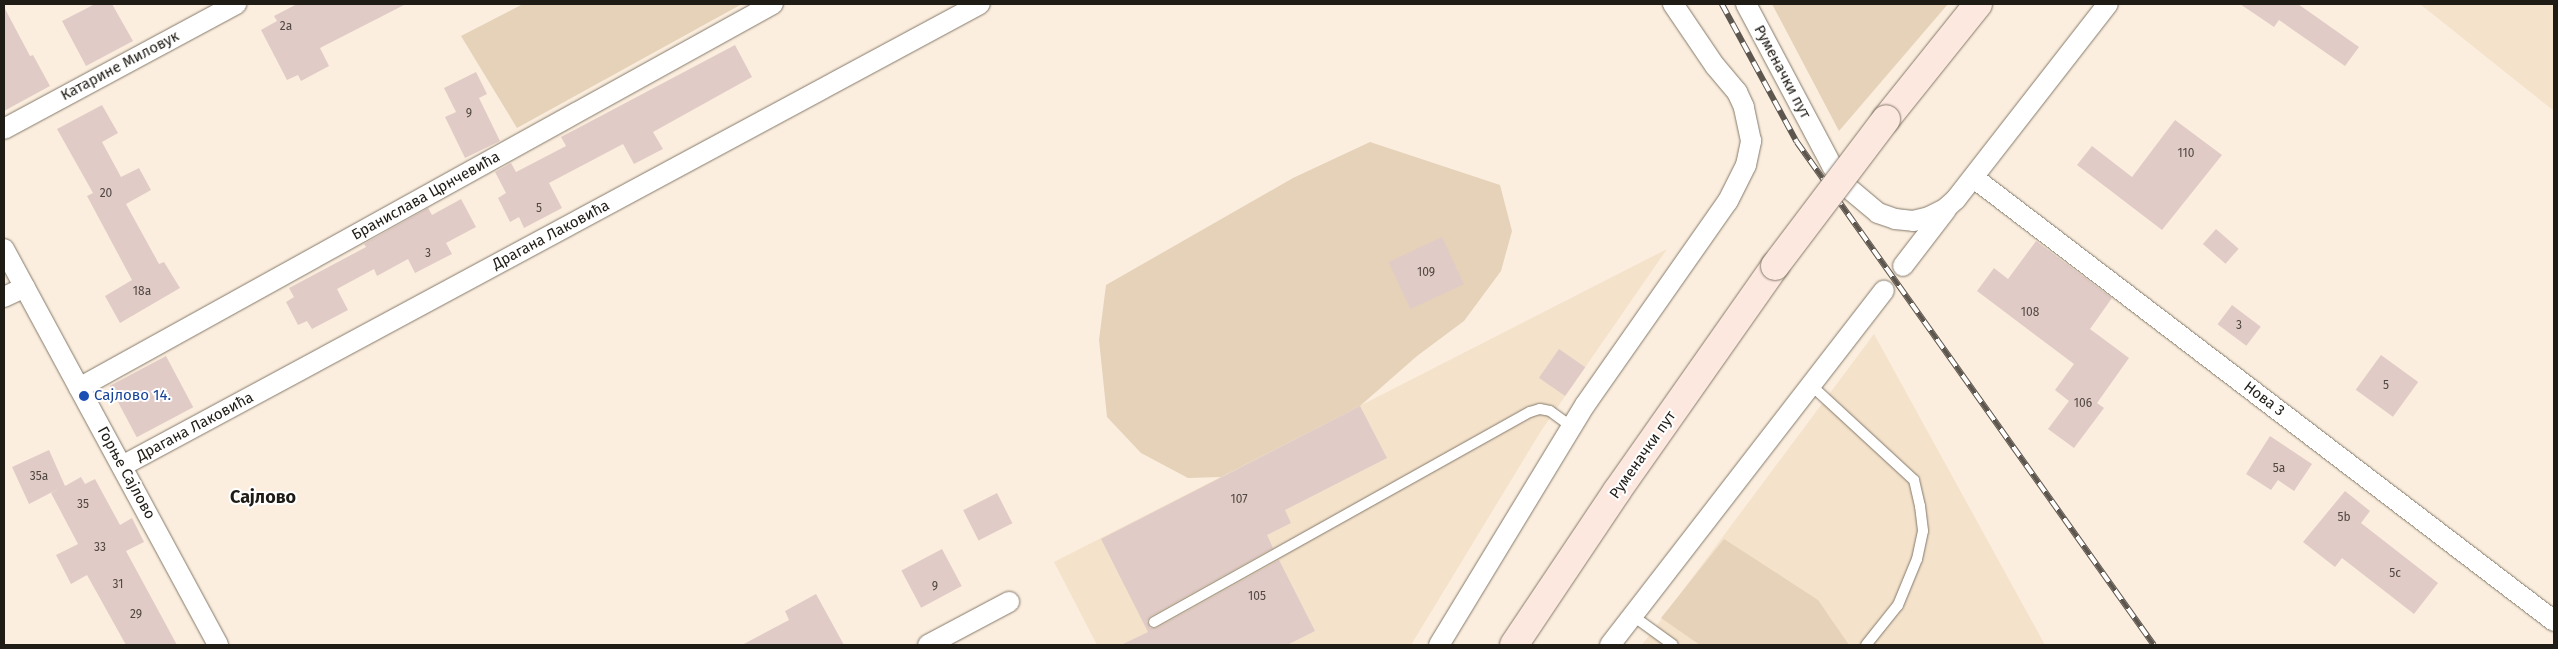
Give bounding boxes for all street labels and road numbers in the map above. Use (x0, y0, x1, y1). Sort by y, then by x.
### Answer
street label: Руменачки пут (1750, 22, 1814, 122)
street label: Катарине Миловук (58, 27, 182, 105)
street label: Бранислава Црнчевића (349, 148, 503, 244)
street label: Драгана Лаковића (489, 197, 613, 273)
street label: Нова 3 (2240, 378, 2288, 420)
street label: Драгана Лаковића (133, 389, 257, 465)
street label: Руменачки пут (1606, 408, 1680, 502)
street label: Горње Сајлово (93, 424, 159, 522)

